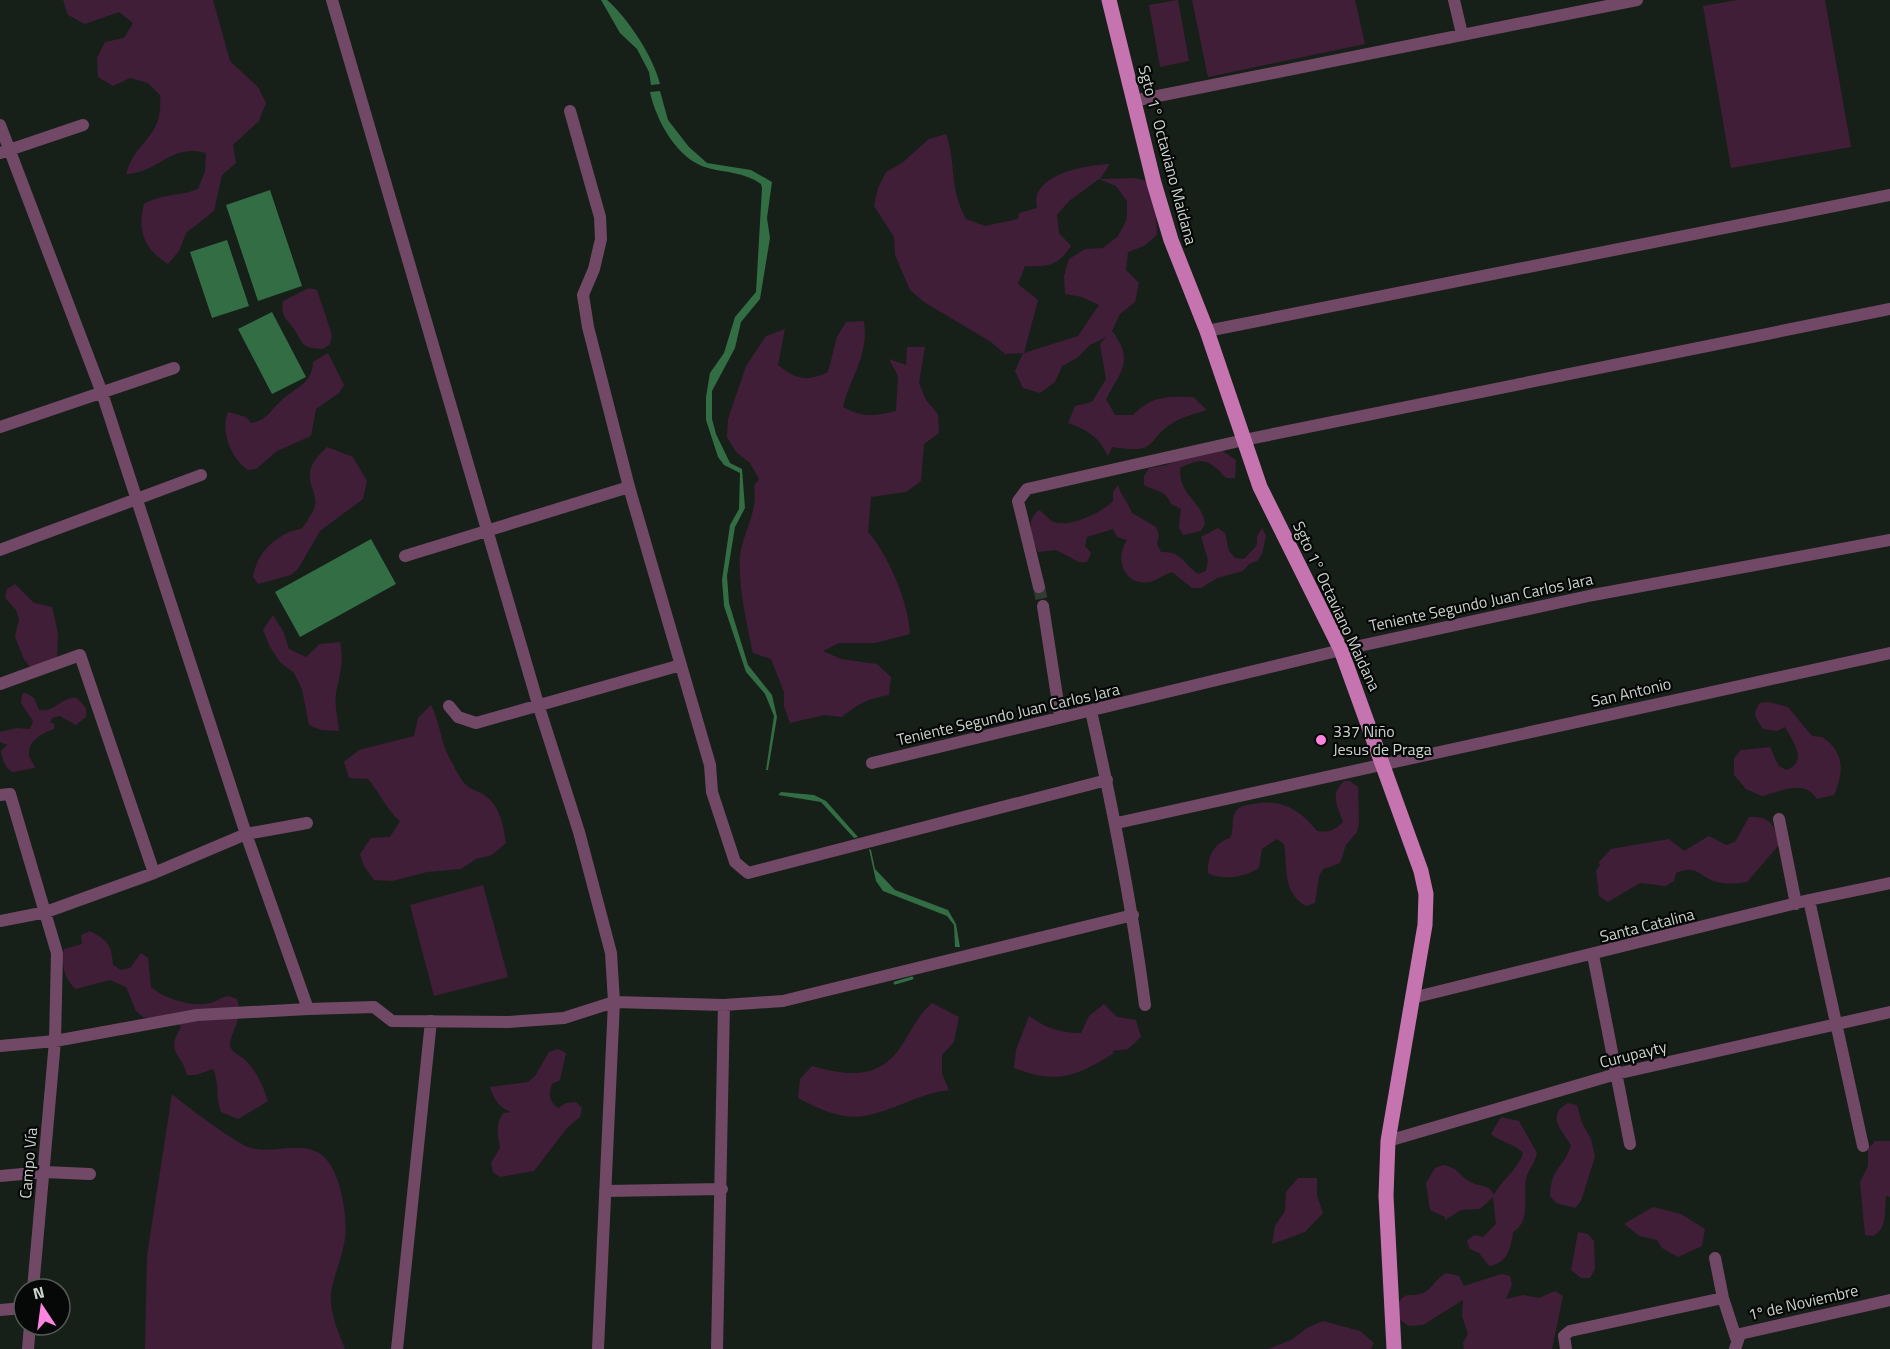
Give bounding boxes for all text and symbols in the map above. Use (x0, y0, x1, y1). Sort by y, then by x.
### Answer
street label: Sgto 1° Octaviano Maidana (1133, 63, 1203, 247)
street label: Sgto 1° Octaviano Maidana (1287, 517, 1387, 695)
street label: Teniente Segundo Juan Carlos Jara (1367, 567, 1595, 637)
street label: San Antonio (1589, 671, 1673, 713)
street label: Teniente Segundo Juan Carlos Jara (894, 677, 1122, 751)
place label: 337 Niño Jesus de Praga (1333, 719, 1432, 761)
marker: 337 Niño Jesus de Praga (1314, 733, 1328, 747)
street label: Santa Catalina (1597, 902, 1697, 948)
street label: Curupayty (1597, 1034, 1669, 1074)
street label: Campo Vía (13, 1126, 43, 1200)
north arrow (12, 1277, 72, 1337)
street label: 1º de Noviembre (1746, 1278, 1860, 1326)
text: N (31, 1279, 47, 1305)

